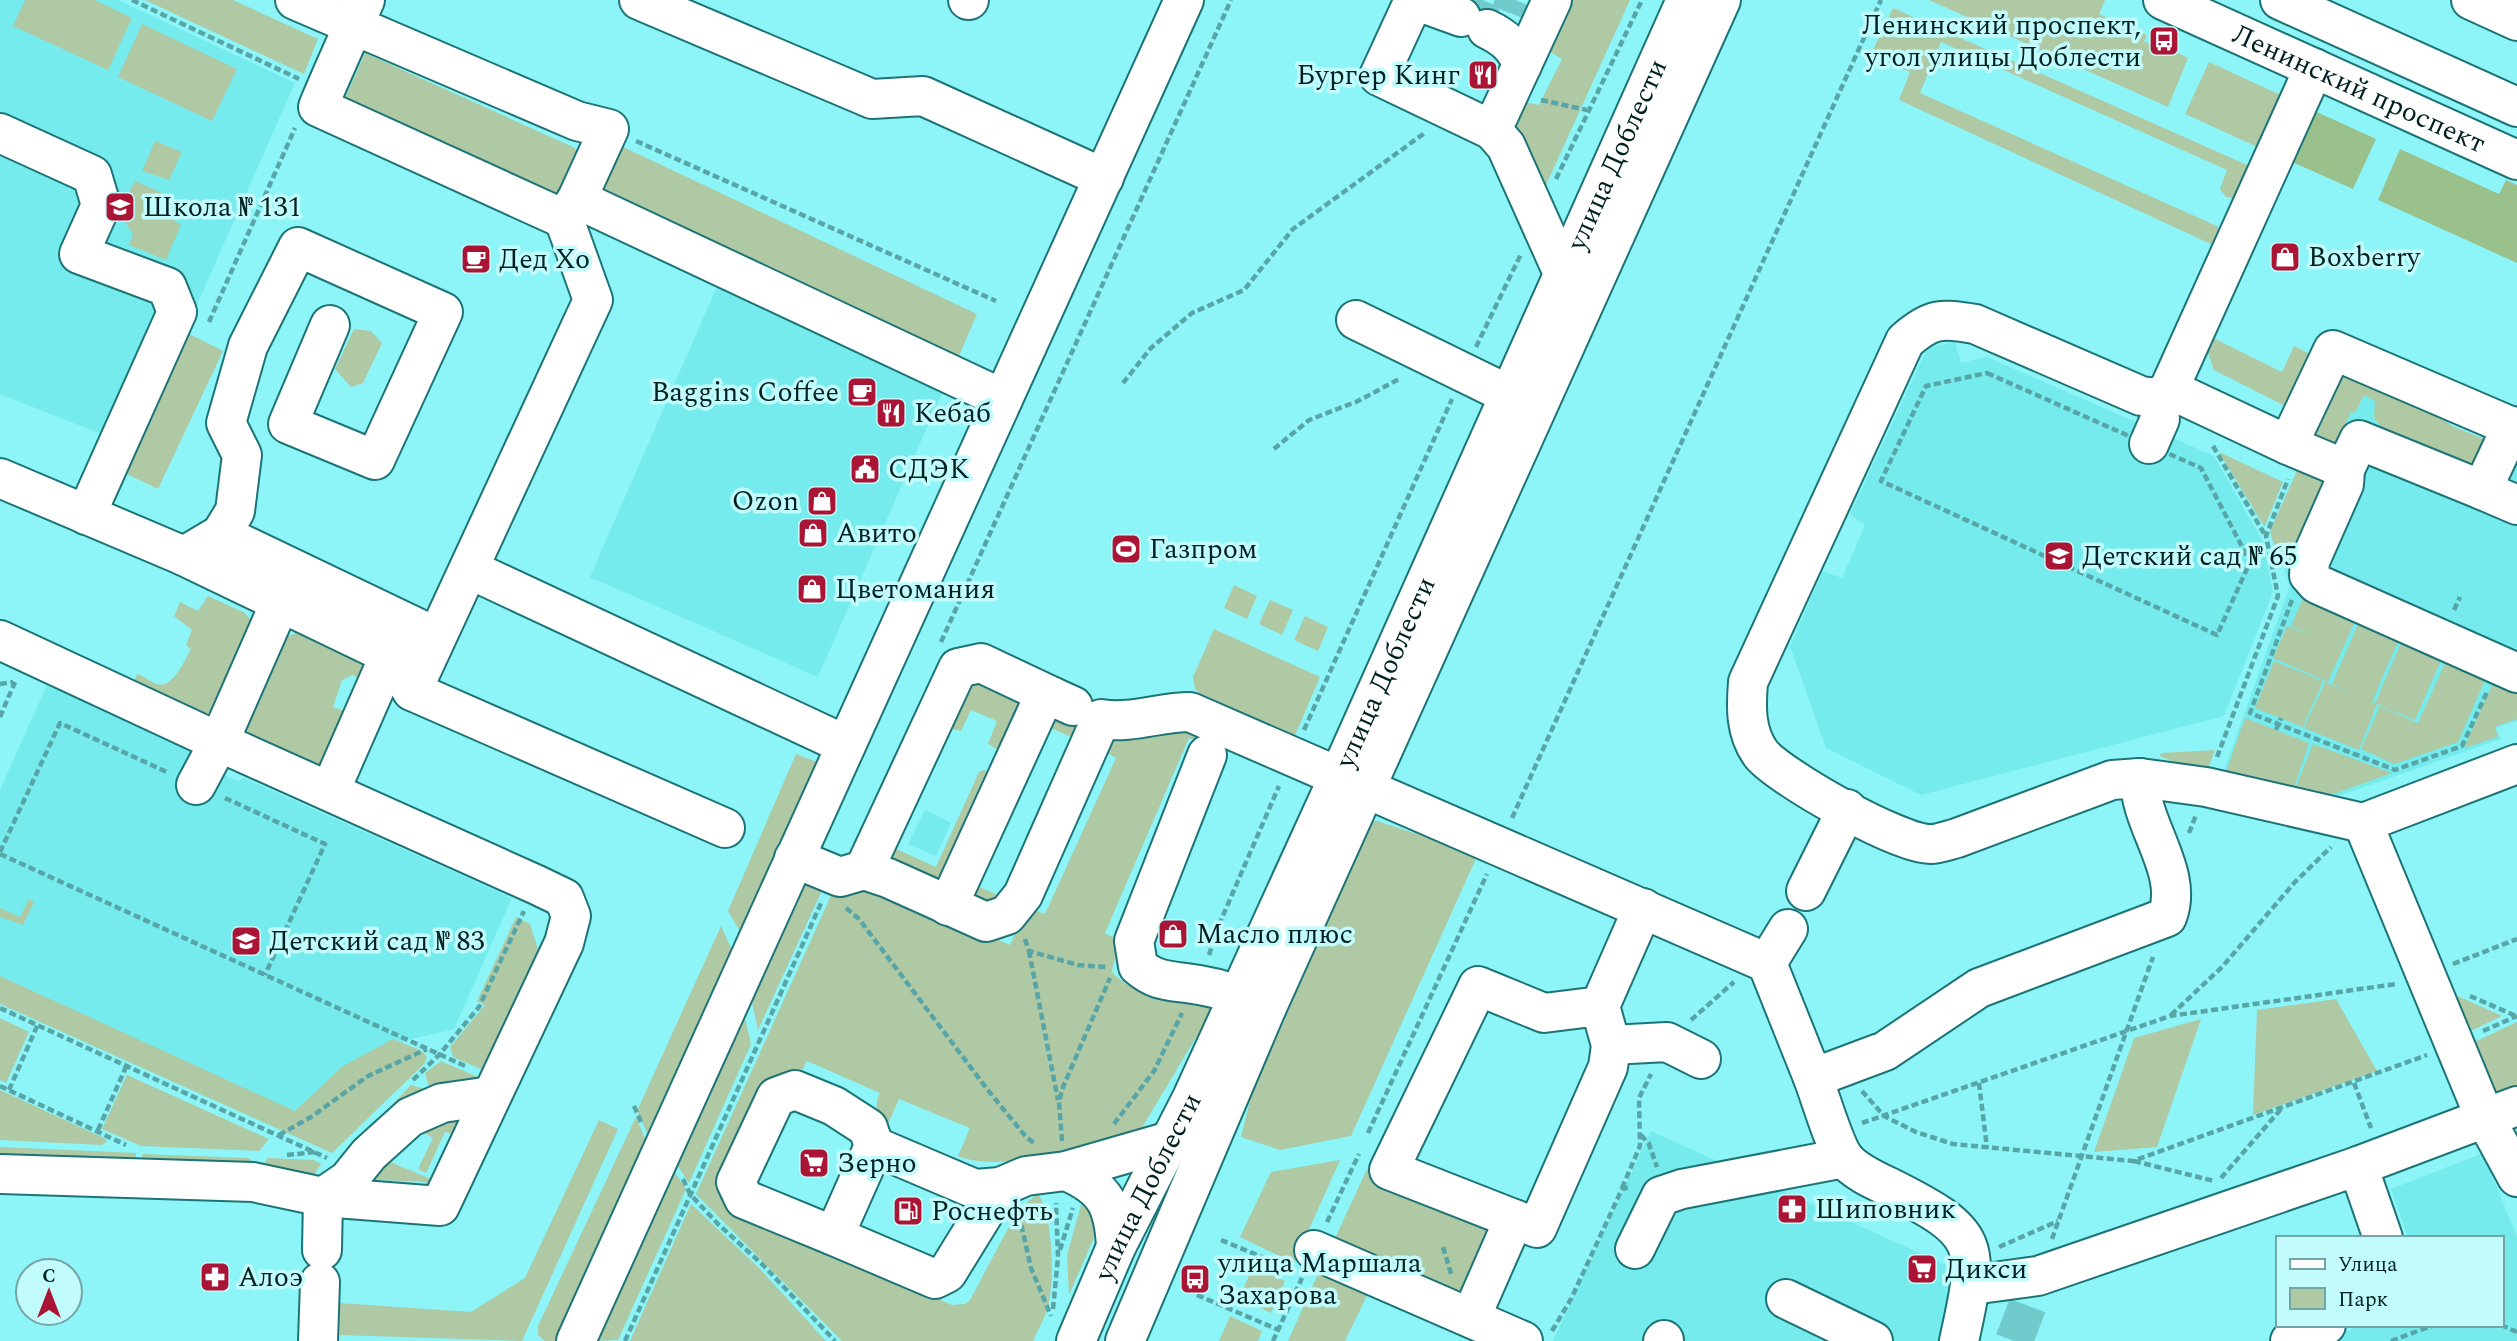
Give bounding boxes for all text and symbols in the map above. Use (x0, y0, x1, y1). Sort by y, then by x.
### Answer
place label: Ленинский проспект, угол улицы Доблести (1862, 4, 2141, 79)
street label: Ленинский проспект (2225, 13, 2492, 165)
bus stop icon: Ленинский проспект, угол улицы Доблести (2147, 24, 2181, 58)
street label: улица Доблести (1555, 52, 1678, 258)
place label: Бургер Кинг (1297, 54, 1460, 97)
restaurant icon: Бургер Кинг (1466, 58, 1500, 92)
place label: Школа № 131 (143, 186, 302, 229)
school or university icon: Школа № 131 (103, 190, 137, 224)
place label: Boxberry (2308, 236, 2422, 279)
place label: Дед Хо (499, 238, 590, 281)
shop icon: Boxberry (2268, 240, 2302, 274)
cafe icon: Дед Хо (459, 242, 493, 276)
place label: Baggins Coffee (651, 371, 839, 414)
cafe icon: Baggins Coffee (845, 375, 879, 409)
place label: Кебаб (914, 392, 991, 435)
restaurant icon: Кебаб (874, 396, 908, 430)
place label: СДЭК (888, 448, 969, 491)
public building icon: СДЭК (848, 452, 882, 486)
place label: Ozon (732, 480, 799, 523)
shop icon: Ozon (805, 484, 839, 518)
place label: Авито (836, 512, 917, 555)
shop icon: Авито (796, 516, 830, 550)
place label: Газпром (1149, 528, 1258, 571)
sports icon: Газпром (1109, 532, 1143, 566)
place label: Детский сад № 65 (2082, 535, 2297, 578)
school or university icon: Детский сад № 65 (2042, 539, 2076, 573)
place label: Цветомания (835, 568, 995, 611)
street label: улица Доблести (1323, 570, 1447, 776)
shop icon: Цветомания (795, 572, 829, 606)
place label: Масло плюс (1196, 913, 1353, 956)
shop icon: Масло плюс (1156, 917, 1190, 951)
place label: Детский сад № 83 (269, 920, 484, 963)
school or university icon: Детский сад № 83 (229, 924, 263, 958)
street label: улица Доблести (1082, 1085, 1213, 1289)
place label: Зерно (837, 1142, 917, 1185)
supermarket icon: Зерно (797, 1146, 831, 1180)
place label: Шиповник (1815, 1188, 1956, 1231)
place label: Роснефть (931, 1190, 1053, 1233)
pharmacy icon: Шиповник (1775, 1192, 1809, 1226)
fuel station icon: Роснефть (891, 1194, 925, 1228)
legend (2276, 1236, 2503, 1327)
place label: улица Маршала Захарова (1217, 1242, 1422, 1317)
place label: Дикси (1945, 1248, 2027, 1291)
text: Улица (2338, 1249, 2398, 1281)
supermarket icon: Дикси (1905, 1252, 1939, 1286)
place label: Алоэ (238, 1256, 303, 1299)
north arrow (14, 1257, 84, 1327)
pharmacy icon: Алоэ (198, 1260, 232, 1294)
text: С (42, 1262, 56, 1291)
bus stop icon: улица Маршала Захарова (1178, 1262, 1212, 1296)
text: Парк (2338, 1284, 2389, 1316)

